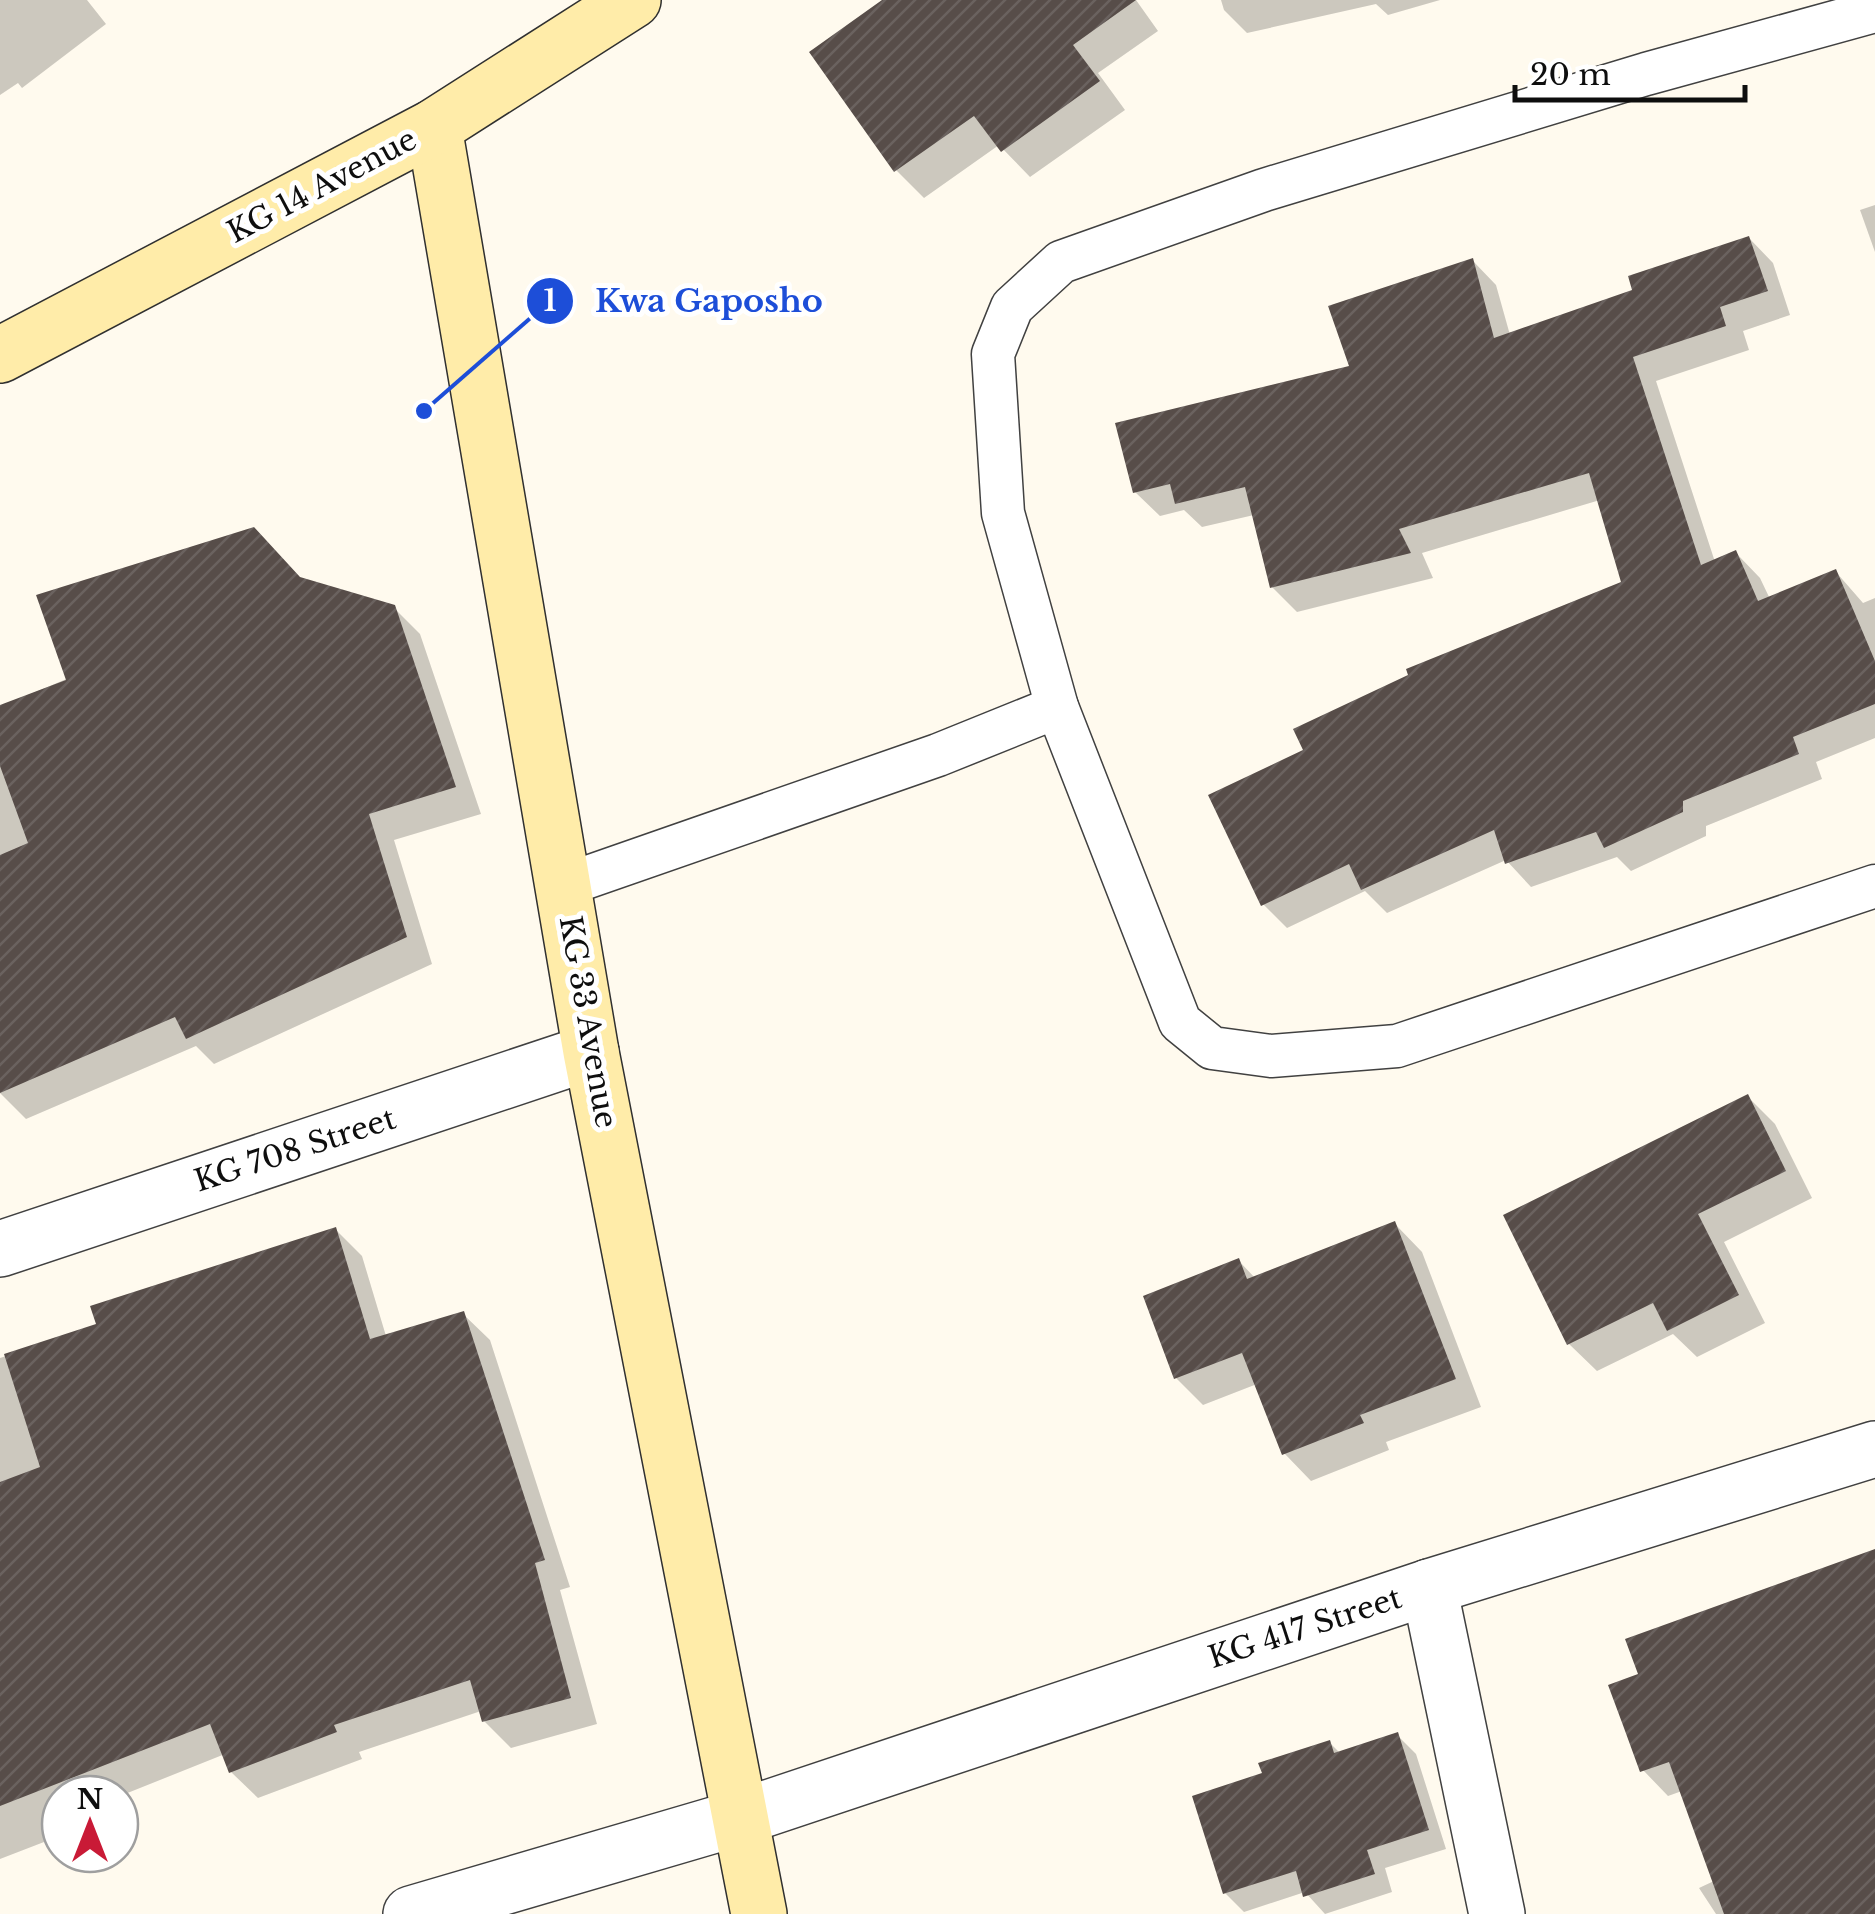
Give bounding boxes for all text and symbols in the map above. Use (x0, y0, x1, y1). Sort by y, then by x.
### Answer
scale bar (1515, 40, 1745, 102)
text: 20 m (1530, 56, 1611, 93)
street label: KG 14 Avenue (221, 120, 423, 251)
callout: Kwa Gaposho (525, 270, 843, 332)
text: Kwa Gaposho (595, 281, 823, 321)
text: 1 (543, 282, 557, 319)
street label: KG 33 Avenue (552, 913, 625, 1131)
street label: KG 708 Street (189, 1099, 401, 1200)
street label: KG 417 Street (1204, 1579, 1407, 1676)
north arrow (40, 1774, 140, 1874)
text: N (77, 1782, 103, 1817)

